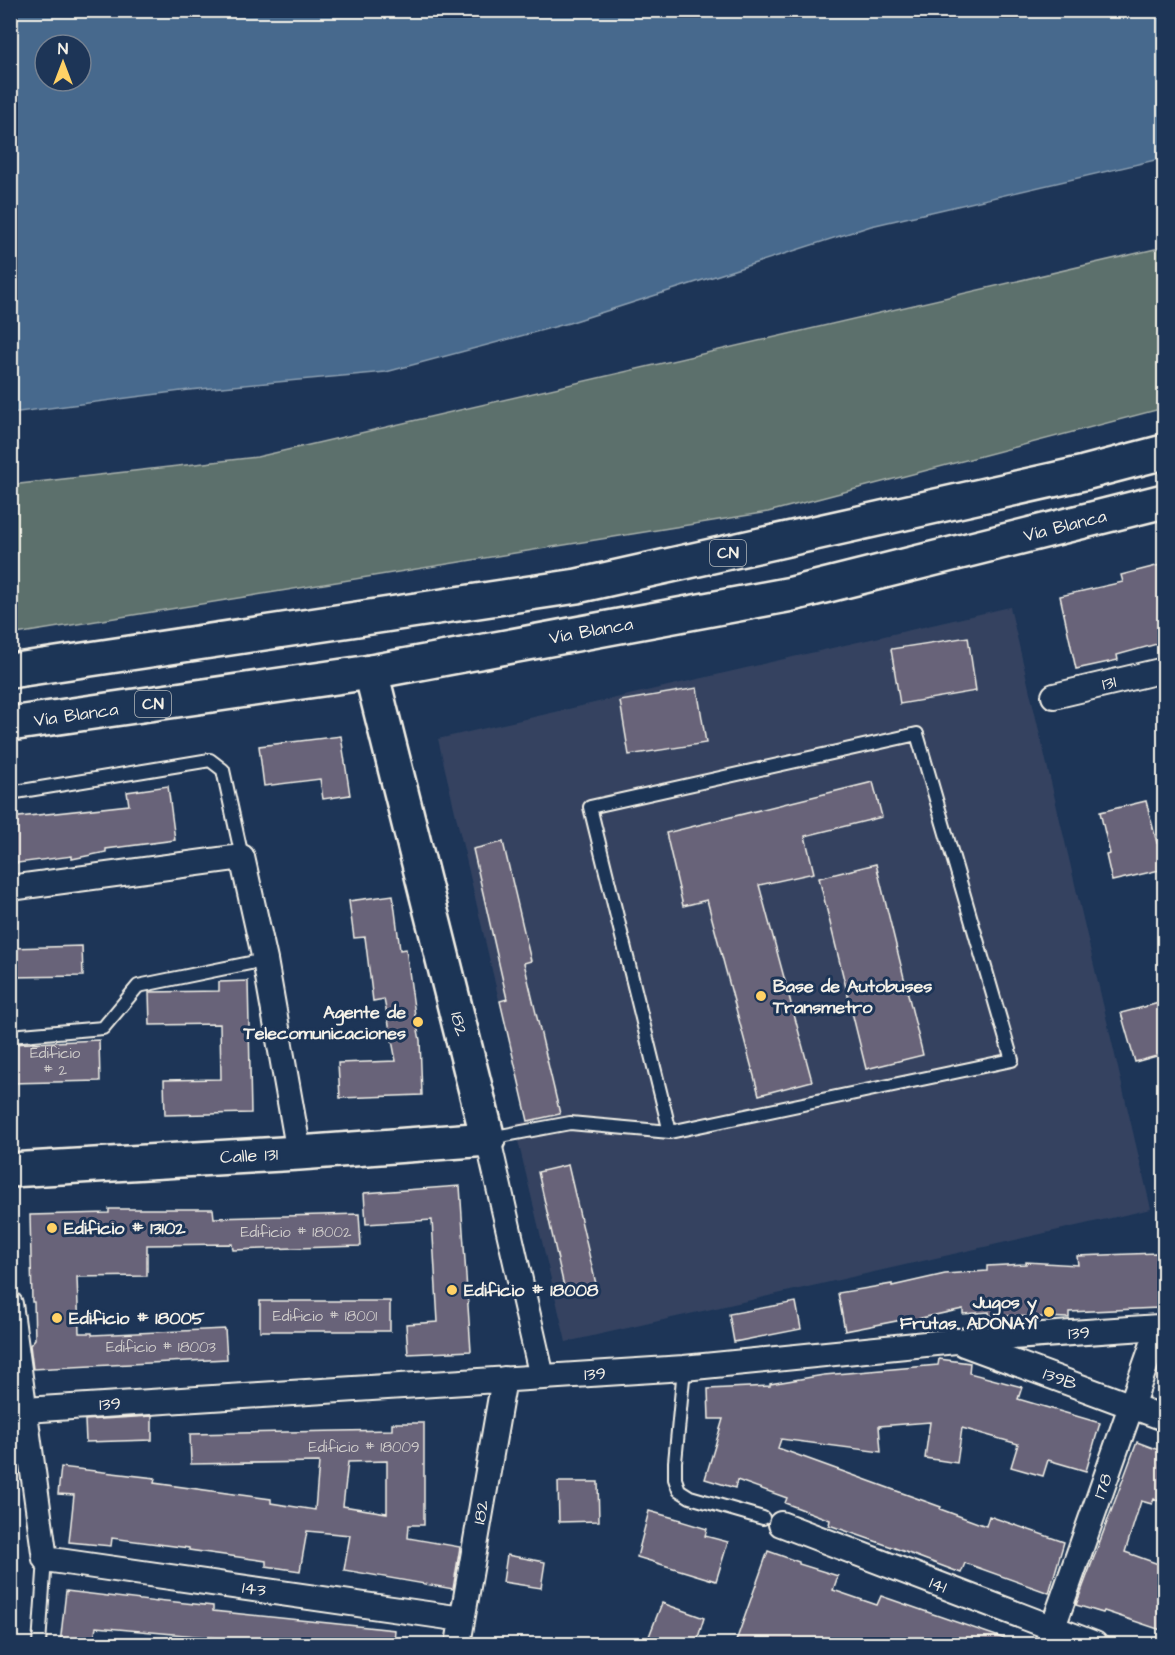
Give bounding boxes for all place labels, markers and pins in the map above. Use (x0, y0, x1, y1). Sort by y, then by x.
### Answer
place label: Base de Autobuses Transmetro (772, 974, 932, 1020)
marker: Base de Autobuses Transmetro (754, 989, 768, 1003)
place label: Agente de Telecomunicaciones (243, 1000, 406, 1046)
marker: Agente de Telecomunicaciones (411, 1015, 425, 1029)
place label: Edificio # 13102 (64, 1216, 186, 1241)
marker: Edificio # 13102 (45, 1221, 59, 1235)
place label: Edificio # 18008 (464, 1278, 599, 1303)
marker: Edificio # 18008 (445, 1283, 459, 1297)
place label: Jugos y Frutas. ADONAYÎ (900, 1290, 1039, 1336)
marker: Jugos y Frutas. ADONAYÎ (1042, 1305, 1056, 1319)
place label: Edificio # 18005 (69, 1306, 205, 1331)
marker: Edificio # 18005 (50, 1311, 64, 1325)

